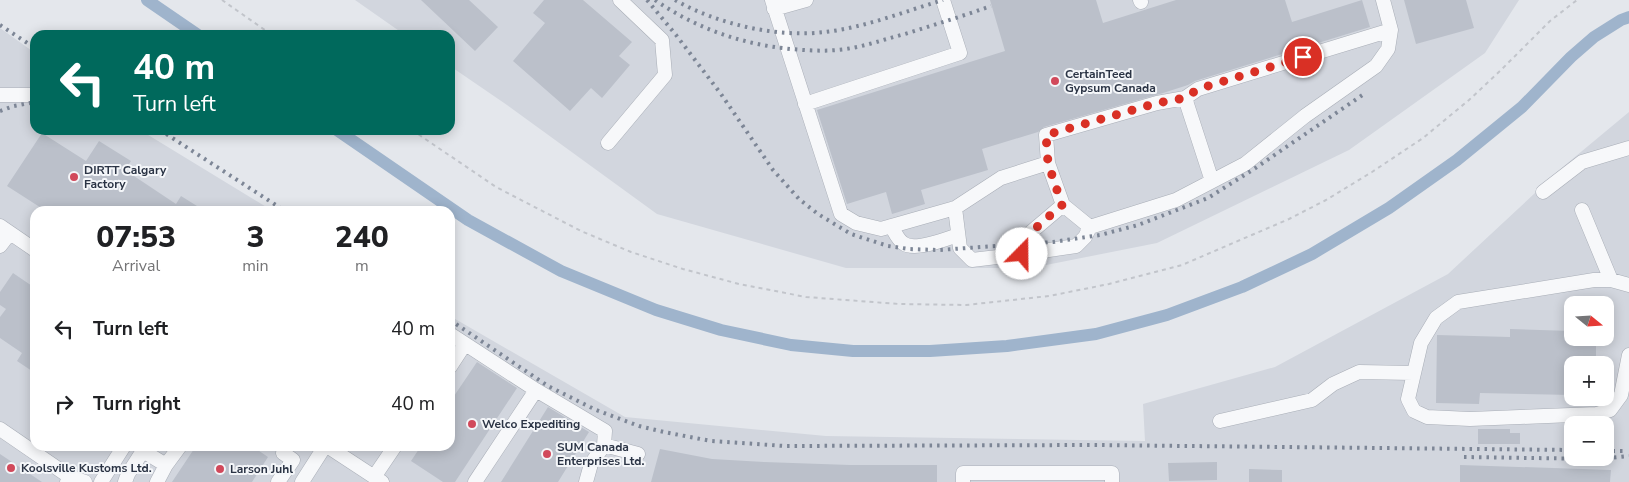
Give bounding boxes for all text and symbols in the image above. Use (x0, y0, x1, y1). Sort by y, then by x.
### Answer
pin (1282, 36, 1324, 78)
icon: arrive (1289, 43, 1317, 71)
text: 40 m (133, 44, 215, 91)
icon: left (50, 50, 115, 115)
place label: CertainTeed Gypsum Canada (1065, 66, 1156, 96)
marker: CertainTeed Gypsum Canada (1049, 75, 1061, 87)
text: Turn left (133, 89, 216, 119)
place label: DIRTT Calgary Factory (84, 162, 167, 192)
marker: DIRTT Calgary Factory (68, 171, 80, 183)
text: 07:53 (96, 217, 176, 258)
text: 3 (246, 217, 264, 258)
text: 240 (335, 217, 389, 258)
position arrow (995, 227, 1047, 279)
text: Arrival (112, 255, 160, 277)
text: min (242, 255, 269, 277)
text: m (355, 255, 369, 277)
north arrow (1564, 296, 1614, 346)
map controls (1564, 296, 1614, 466)
icon: left (50, 315, 78, 343)
text: Turn left (93, 316, 168, 342)
text: 40 m (391, 316, 435, 342)
button: + (1564, 356, 1614, 406)
icon: right (50, 390, 78, 418)
text: Turn right (93, 391, 180, 417)
text: 40 m (391, 391, 435, 417)
place label: Welco Expediting (482, 416, 580, 432)
button: − (1564, 416, 1614, 466)
marker: Welco Expediting (466, 418, 478, 430)
place label: SUM Canada Enterprises Ltd. (557, 439, 644, 469)
marker: SUM Canada Enterprises Ltd. (541, 448, 553, 460)
place label: Koolsville Kustoms Ltd. (21, 460, 152, 476)
place label: Larson Juhl (230, 461, 293, 477)
marker: Koolsville Kustoms Ltd. (5, 462, 17, 474)
marker: Larson Juhl (214, 463, 226, 475)

